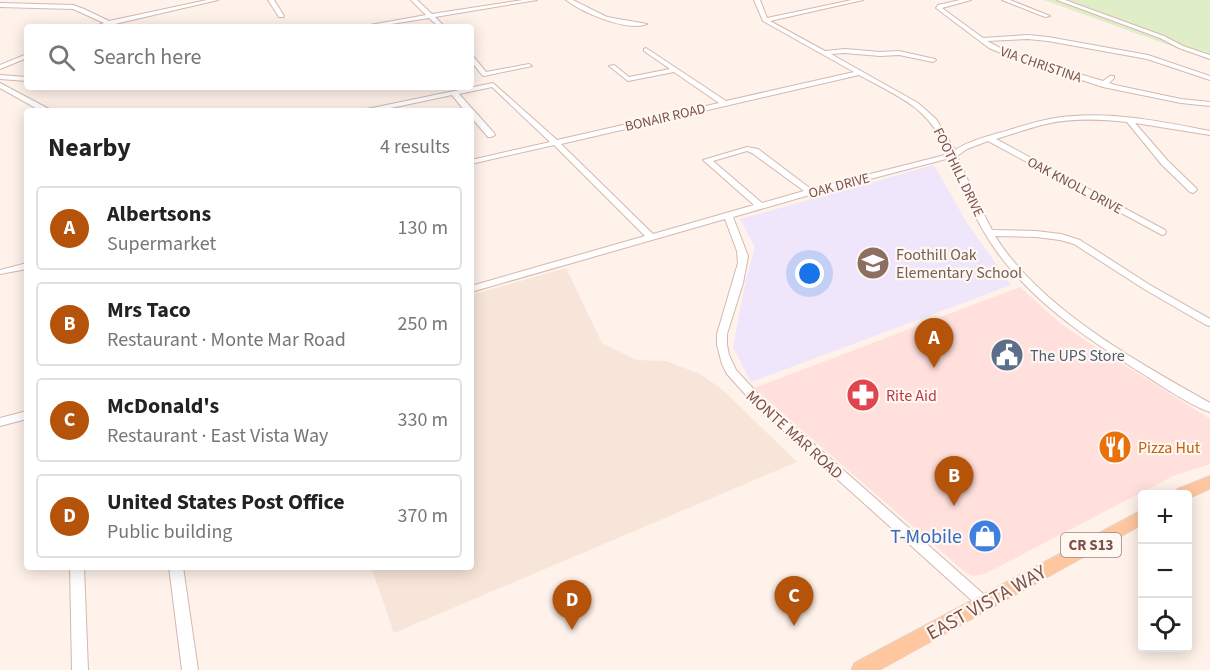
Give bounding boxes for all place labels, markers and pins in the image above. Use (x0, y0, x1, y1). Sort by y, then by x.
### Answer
place label: Foothill Oak Elementary School (896, 244, 1022, 284)
school or university icon: Foothill Oak Elementary School (855, 245, 891, 281)
pin: A (914, 318, 954, 368)
public building icon: The UPS Store (989, 337, 1025, 373)
place label: The UPS Store (1030, 345, 1125, 367)
pharmacy icon: Rite Aid (845, 377, 881, 413)
place label: Rite Aid (886, 385, 937, 407)
restaurant icon: Pizza Hut (1097, 429, 1133, 465)
place label: Pizza Hut (1138, 437, 1201, 459)
pin: B (934, 456, 974, 506)
shop icon: T-Mobile (967, 518, 1003, 554)
place label: T-Mobile (890, 523, 962, 551)
pin: C (774, 576, 814, 626)
pin: D (552, 580, 592, 630)

